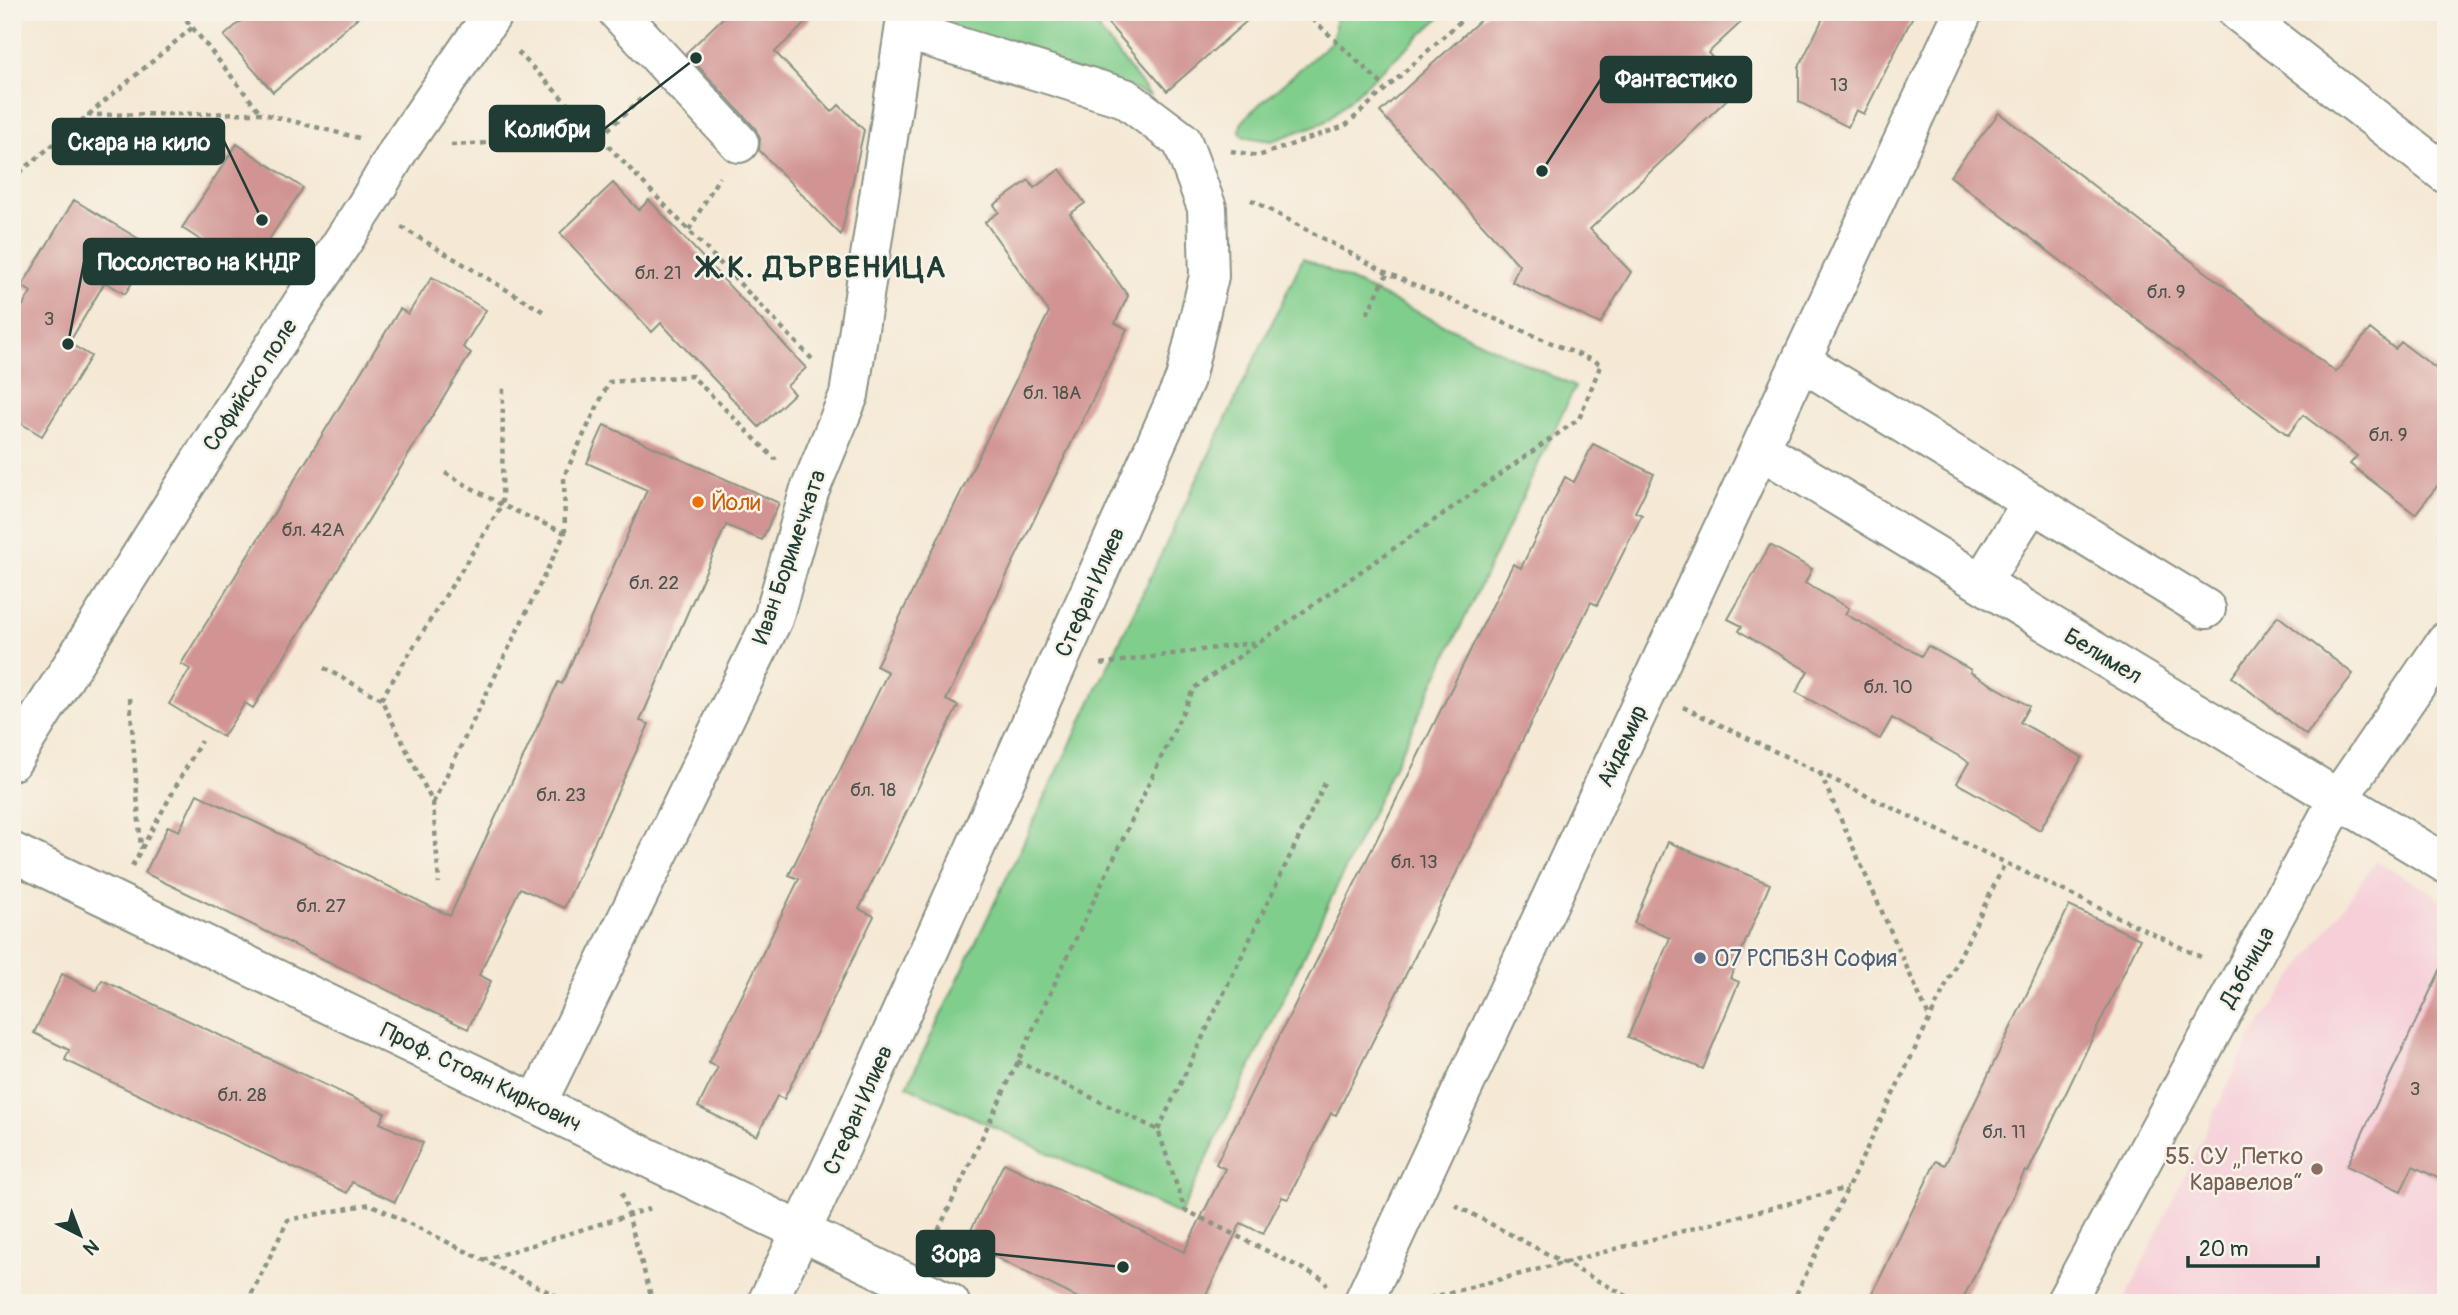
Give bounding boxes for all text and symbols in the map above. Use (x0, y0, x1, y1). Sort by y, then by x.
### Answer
callout: Фантастико (1601, 57, 1751, 102)
text: Фантастико (1614, 65, 1737, 94)
house number: 13 (1830, 73, 1848, 97)
callout: Колибри (490, 106, 604, 151)
text: Колибри (504, 115, 590, 144)
callout: Скара на кило (53, 119, 224, 164)
text: Скара на кило (68, 128, 211, 157)
callout: Посолство на КНДР (84, 239, 314, 284)
text: Посолство на КНДР (98, 248, 301, 277)
district label: Ж.К. ДЪРВЕНИЦА (694, 249, 947, 286)
house number: бл. 21 (634, 261, 682, 285)
house number: бл. 9 (2147, 280, 2185, 304)
house number: 3 (44, 307, 54, 331)
street label: Софийско поле (196, 313, 304, 457)
house number: бл. 18А (1023, 381, 1081, 405)
house number: бл. 9 (2369, 423, 2407, 447)
street label: Иван Боримечката (746, 466, 832, 648)
place label: Йоли (712, 488, 760, 517)
marker: Йоли (690, 494, 706, 510)
house number: бл. 42А (281, 518, 345, 542)
street label: Стефан Илиев (1048, 522, 1132, 662)
house number: бл. 22 (629, 571, 679, 595)
street label: Белимел (2059, 621, 2147, 691)
house number: бл. 10 (1863, 675, 1913, 699)
street label: Айдемир (1590, 700, 1654, 792)
house number: бл. 18 (850, 778, 896, 802)
house number: бл. 23 (536, 783, 586, 807)
house number: бл. 13 (1390, 850, 1438, 874)
house number: бл. 27 (296, 894, 346, 918)
street label: Дъбница (2212, 921, 2281, 1013)
place label: 07 РСПБЗН София (1714, 944, 1897, 973)
marker: 07 РСПБЗН София (1692, 950, 1708, 966)
street label: Проф. Стоян Киркович (376, 1016, 586, 1138)
street label: Стефан Илиев (816, 1040, 900, 1180)
house number: 3 (2410, 1077, 2420, 1101)
house number: бл. 28 (217, 1083, 267, 1107)
house number: бл. 11 (1982, 1120, 2026, 1144)
place label: 55. СУ „Петко Каравелов“ (2165, 1142, 2303, 1197)
marker: 55. СУ „Петко Каравелов“ (2309, 1161, 2325, 1177)
north arrow (46, 1200, 116, 1270)
scale bar (2188, 1224, 2318, 1268)
callout: Зора (917, 1231, 994, 1276)
text: N (78, 1234, 104, 1260)
text: 20 m (2199, 1236, 2248, 1263)
text: Зора (931, 1240, 981, 1269)

